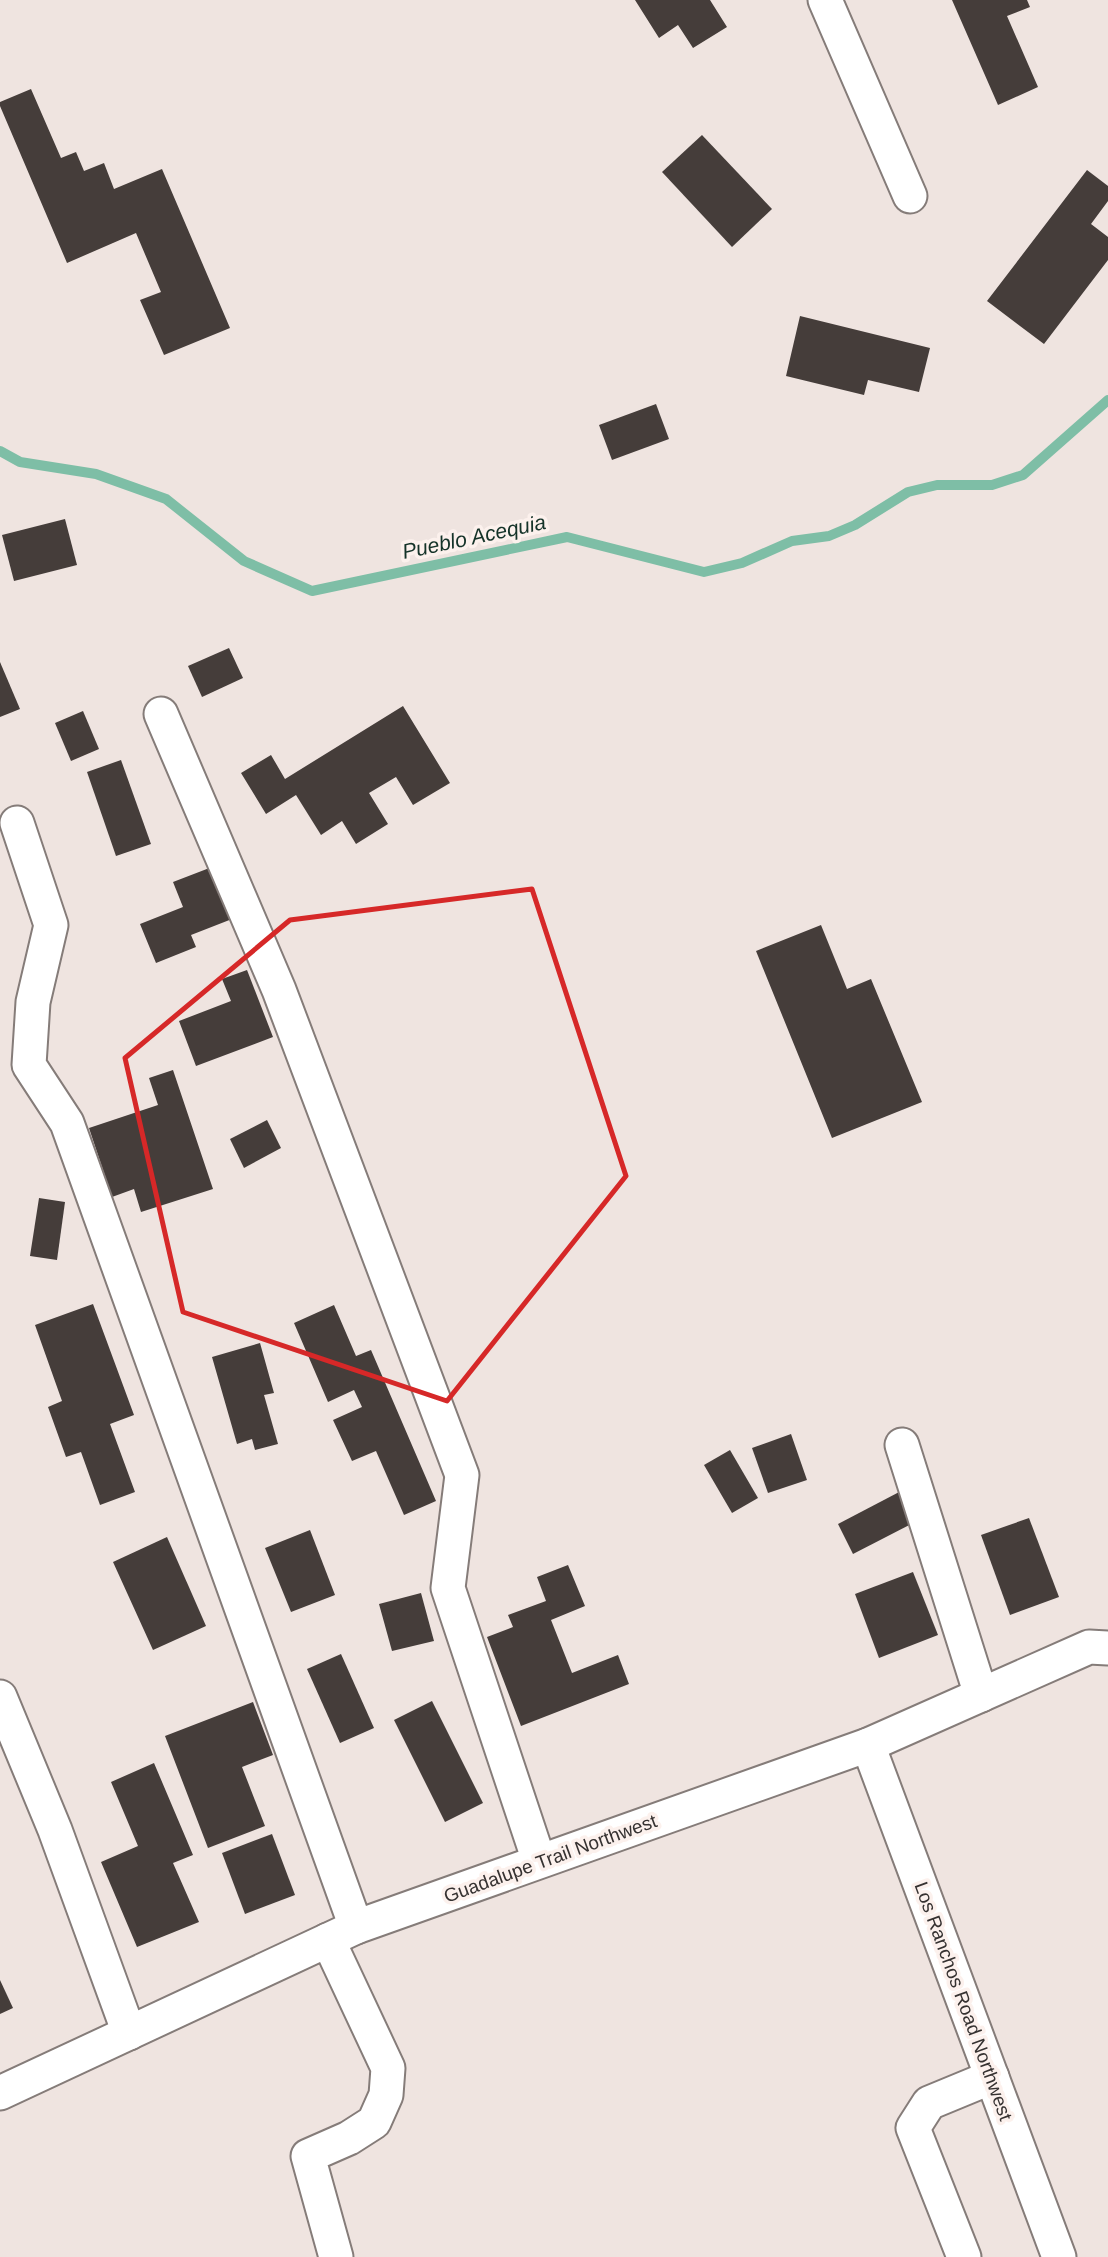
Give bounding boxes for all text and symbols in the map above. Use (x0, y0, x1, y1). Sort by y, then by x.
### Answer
water label: Pueblo Acequia (400, 510, 548, 563)
street label: Guadalupe Trail Northwest (441, 1810, 660, 1907)
street label: Los Ranchos Road Northwest (910, 1879, 1017, 2124)

